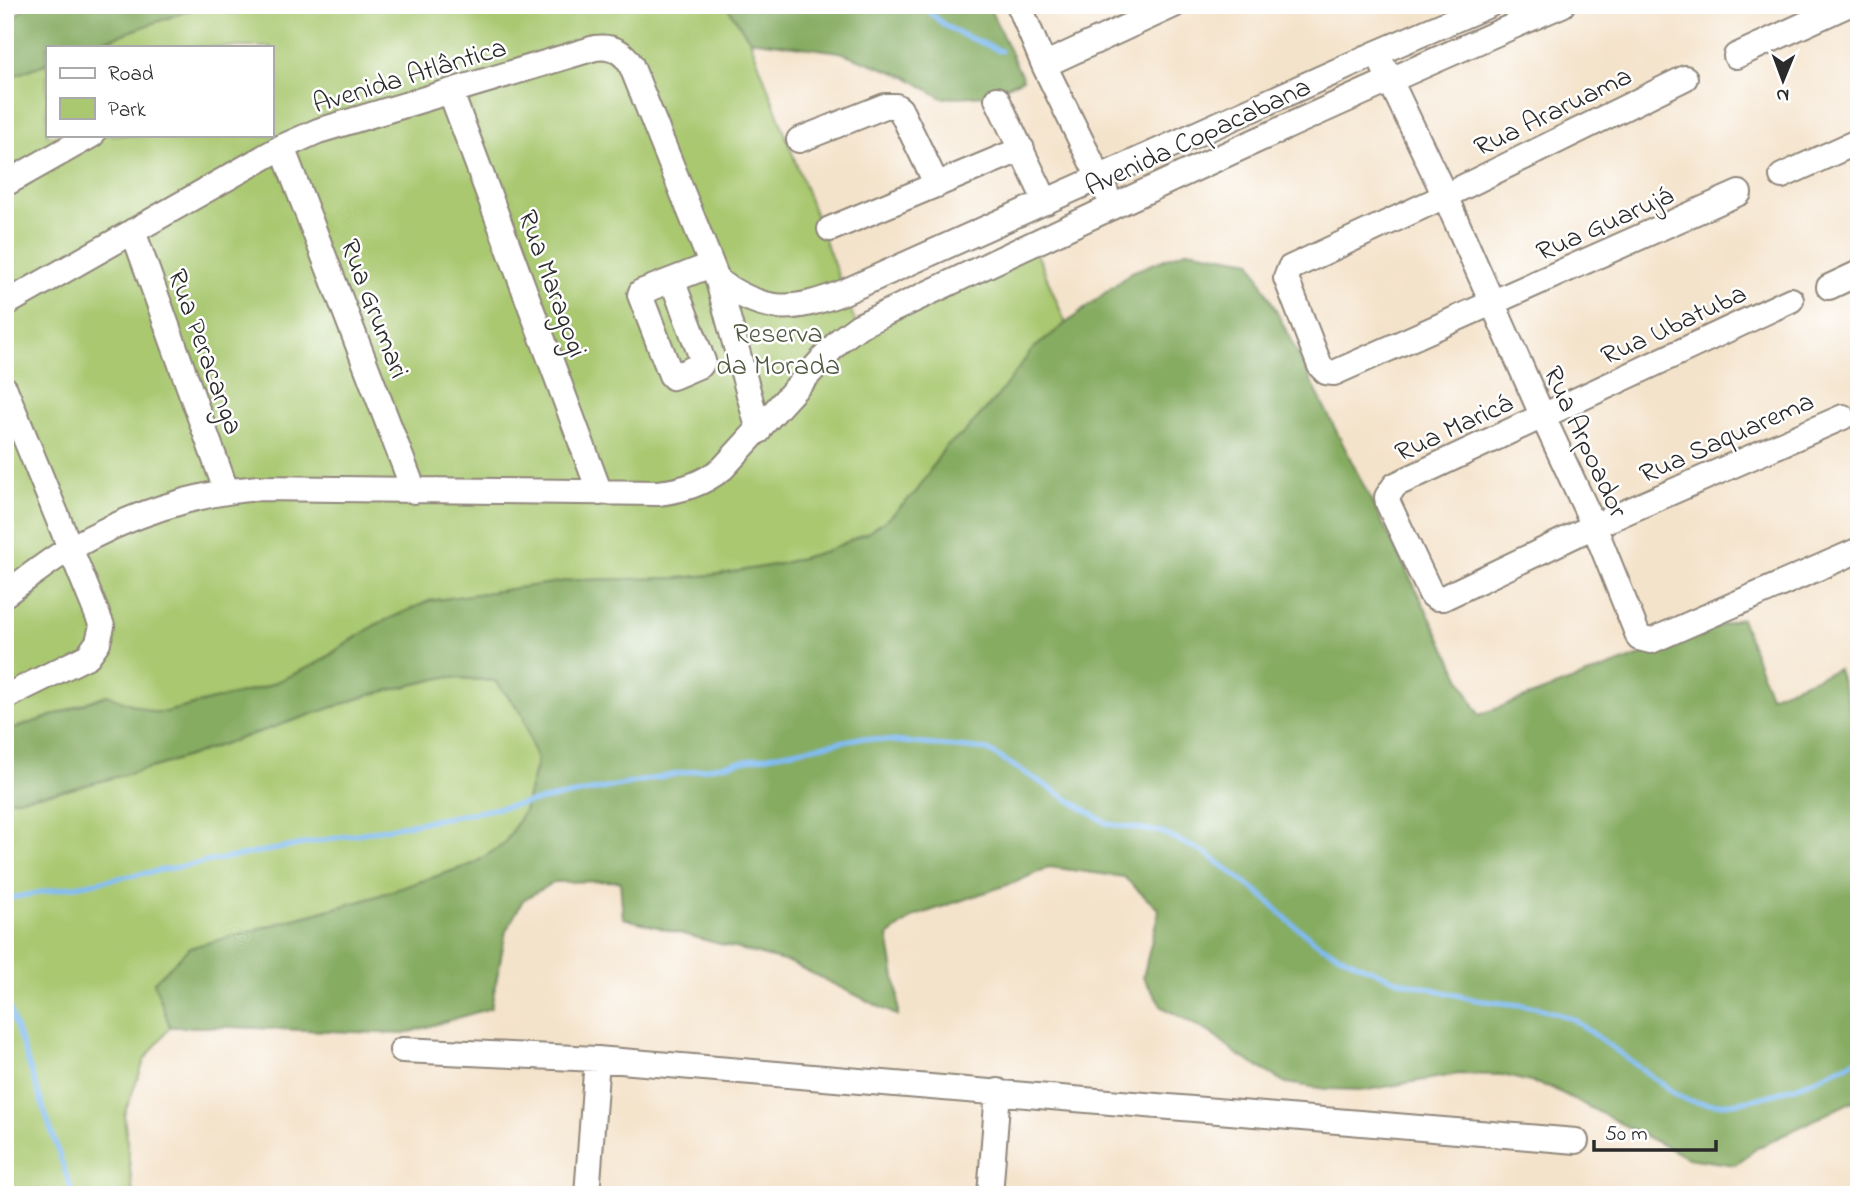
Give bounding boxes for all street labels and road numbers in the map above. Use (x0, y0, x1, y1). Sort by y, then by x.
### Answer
street label: Avenida Atlântica (308, 28, 512, 126)
street label: Rua Araruama (1468, 57, 1639, 169)
street label: Avenida Copacabana (1079, 68, 1318, 208)
street label: Rua Guarujá (1530, 177, 1681, 274)
street label: Rua Maragogi (505, 205, 596, 364)
street label: Rua Grumari (327, 234, 418, 385)
street label: Rua Peracanga (155, 264, 253, 441)
street label: Rua Ubatuba (1595, 275, 1754, 378)
street label: Rua Arpoador (1531, 360, 1637, 525)
street label: Rua Saquarema (1633, 382, 1821, 496)
street label: Rua Maricá (1389, 384, 1520, 474)

